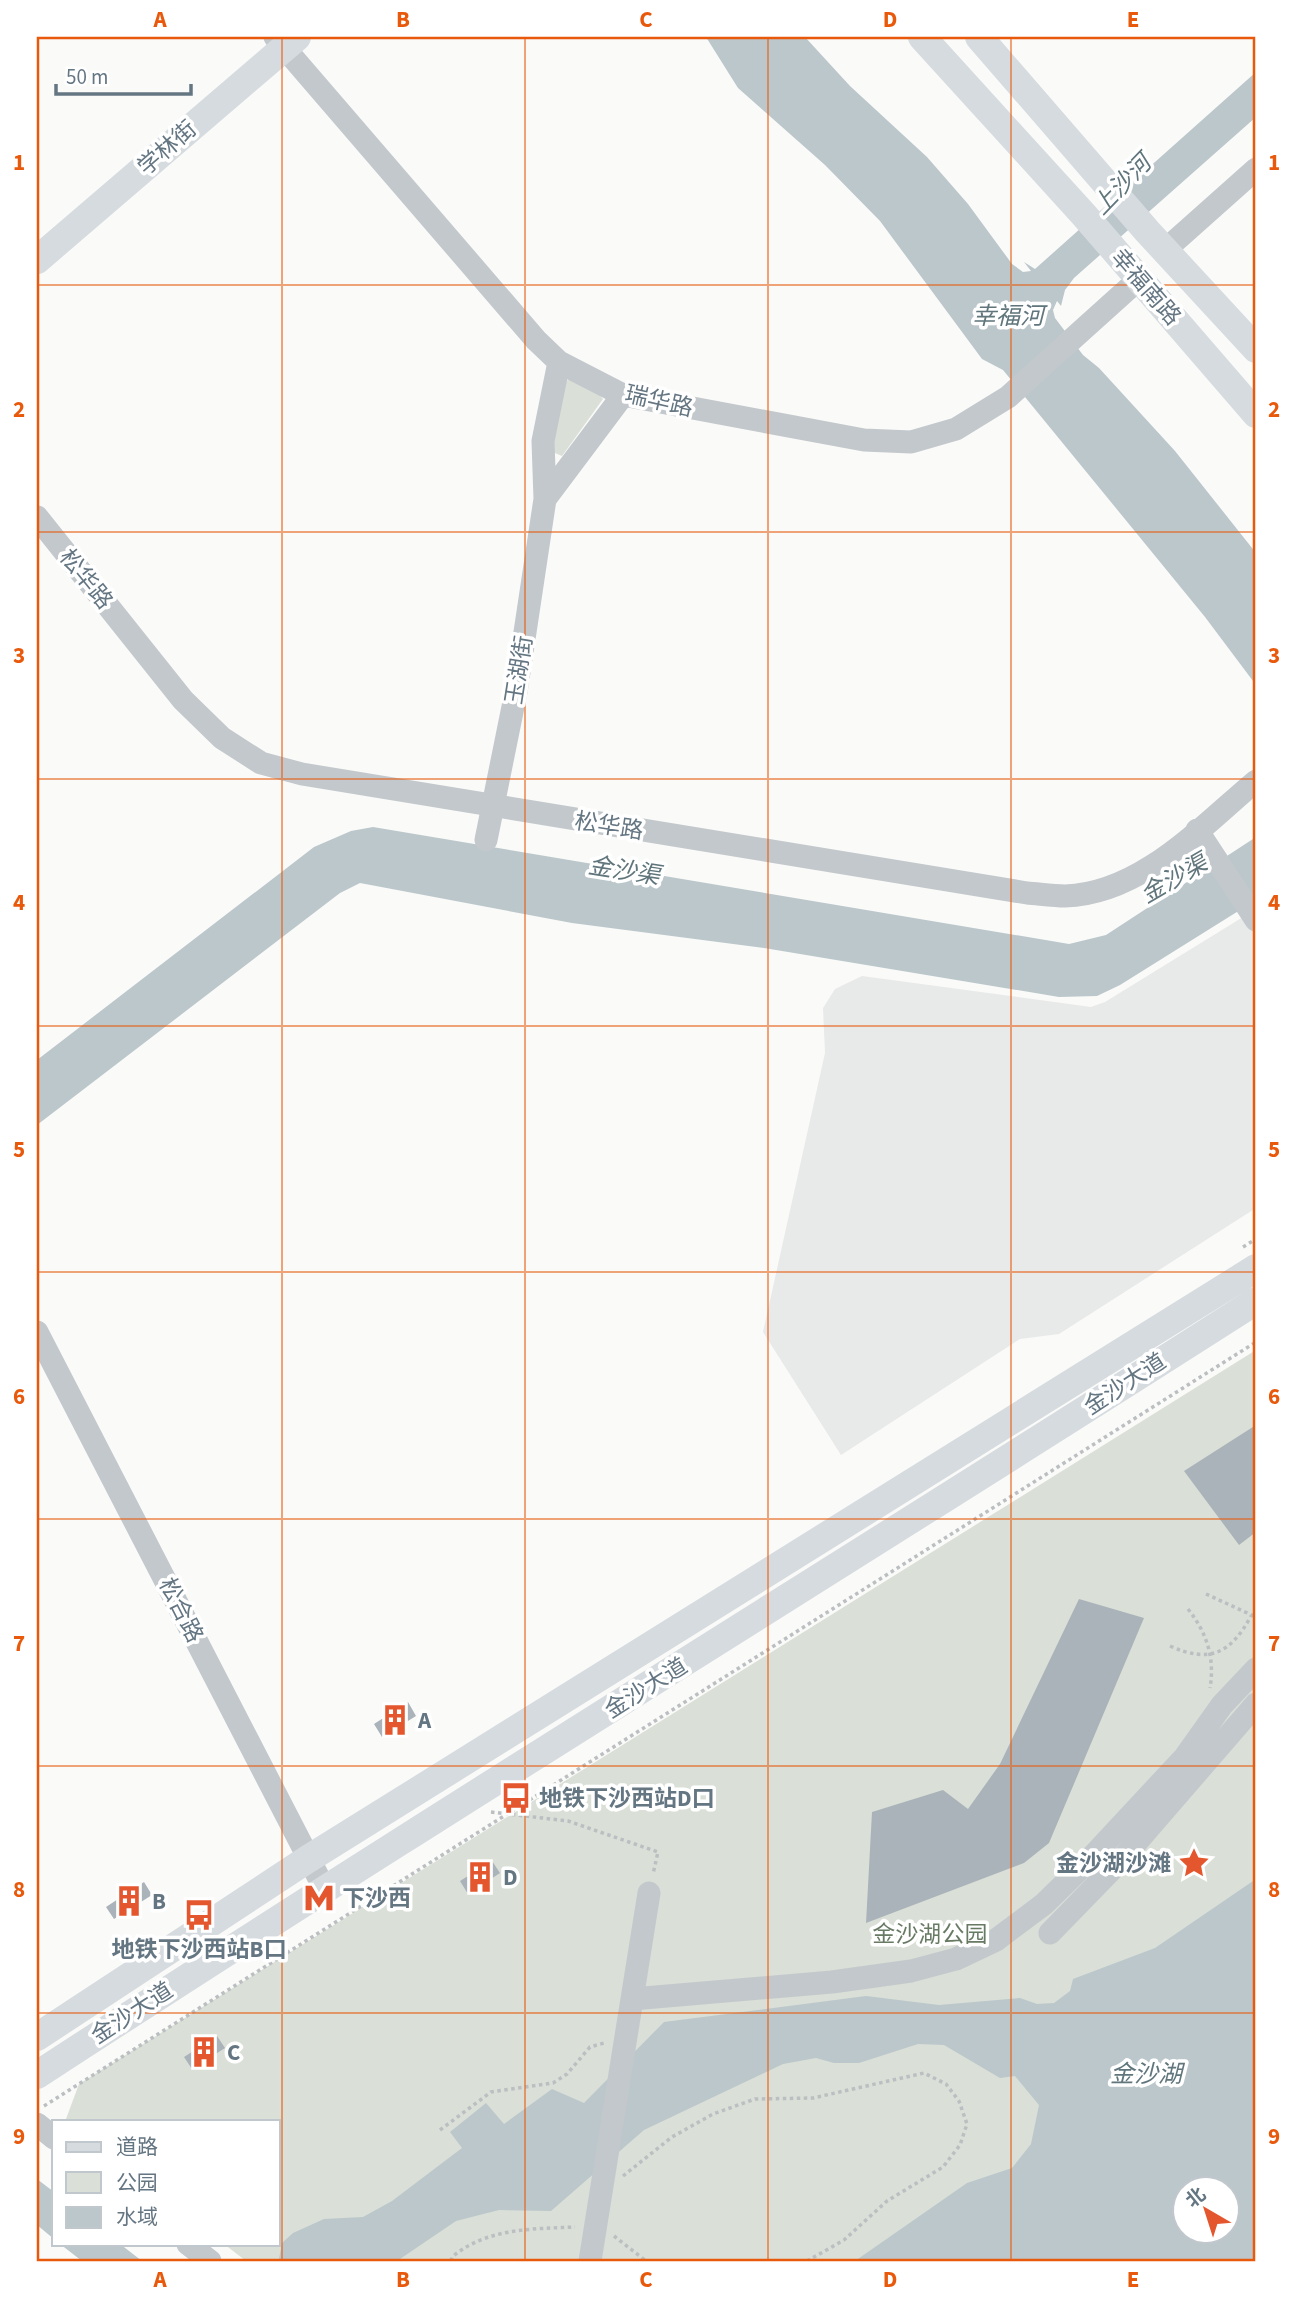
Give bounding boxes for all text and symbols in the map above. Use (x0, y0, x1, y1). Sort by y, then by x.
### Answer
text: A (152, 3, 167, 36)
text: B (396, 3, 410, 36)
text: C (639, 3, 653, 36)
text: D (883, 3, 897, 36)
text: E (1127, 3, 1139, 36)
scale bar (56, 52, 191, 96)
text: 50 m (66, 62, 108, 92)
street label: 学林街 (130, 113, 204, 183)
water label: 上沙河 (1084, 144, 1162, 223)
text: 1 (13, 146, 25, 179)
text: 1 (1268, 146, 1280, 179)
street label: 幸福南路 (1103, 241, 1189, 333)
water label: 幸福河 (972, 299, 1048, 334)
street label: 瑞华路 (622, 377, 696, 425)
text: 2 (13, 393, 25, 426)
text: 2 (1268, 393, 1280, 426)
street label: 松华路 (51, 542, 121, 616)
street label: 玉湖街 (497, 633, 541, 707)
text: 3 (13, 639, 25, 672)
text: 3 (1268, 639, 1280, 672)
street label: 松华路 (572, 804, 646, 848)
water label: 金沙渠 (1134, 844, 1217, 912)
water label: 金沙渠 (586, 848, 665, 894)
text: 4 (13, 886, 25, 919)
text: 4 (1268, 886, 1280, 919)
text: 5 (13, 1133, 25, 1166)
text: 5 (1268, 1133, 1280, 1166)
street label: 金沙大道 (1077, 1345, 1173, 1423)
text: 6 (13, 1380, 25, 1413)
text: 6 (1268, 1380, 1280, 1413)
street label: 松合路 (151, 1572, 211, 1648)
text: 7 (13, 1627, 25, 1660)
text: 7 (1268, 1627, 1280, 1660)
street label: 金沙大道 (598, 1650, 694, 1726)
building icon: A (378, 1703, 412, 1737)
place label: A (417, 1704, 432, 1737)
bus stop icon: 地铁下沙西站D口 (499, 1781, 533, 1815)
place label: 地铁下沙西站D口 (539, 1782, 715, 1815)
place icon: 金沙湖沙滩 (1177, 1846, 1211, 1880)
place label: 金沙湖沙滩 (1056, 1847, 1171, 1880)
building icon: D (463, 1860, 497, 1894)
place label: D (503, 1861, 518, 1894)
text: 8 (13, 1873, 25, 1906)
text: 8 (1268, 1873, 1280, 1906)
metro station icon: 下沙西 (302, 1881, 336, 1915)
place label: 下沙西 (342, 1882, 411, 1915)
building icon: B (112, 1884, 146, 1918)
place label: B (152, 1885, 166, 1918)
bus stop icon: 地铁下沙西站B口 (182, 1898, 216, 1932)
park label: 金沙湖公园 (873, 1918, 988, 1951)
place label: 地铁下沙西站B口 (112, 1933, 286, 1966)
street label: 金沙大道 (84, 1974, 180, 2052)
building icon: C (187, 2035, 221, 2069)
place label: C (227, 2036, 240, 2069)
water label: 金沙湖 (1110, 2057, 1186, 2092)
text: 9 (13, 2120, 25, 2153)
legend (52, 2120, 280, 2246)
text: 9 (1268, 2120, 1280, 2153)
text: 道路 (116, 2132, 158, 2162)
text: 公园 (116, 2168, 158, 2198)
north arrow (1170, 2176, 1240, 2246)
text: 北 (1180, 2181, 1212, 2214)
text: 水域 (116, 2202, 158, 2232)
text: A (152, 2263, 167, 2296)
text: B (396, 2263, 410, 2296)
text: C (639, 2263, 653, 2296)
text: D (883, 2263, 897, 2296)
text: E (1127, 2263, 1139, 2296)

